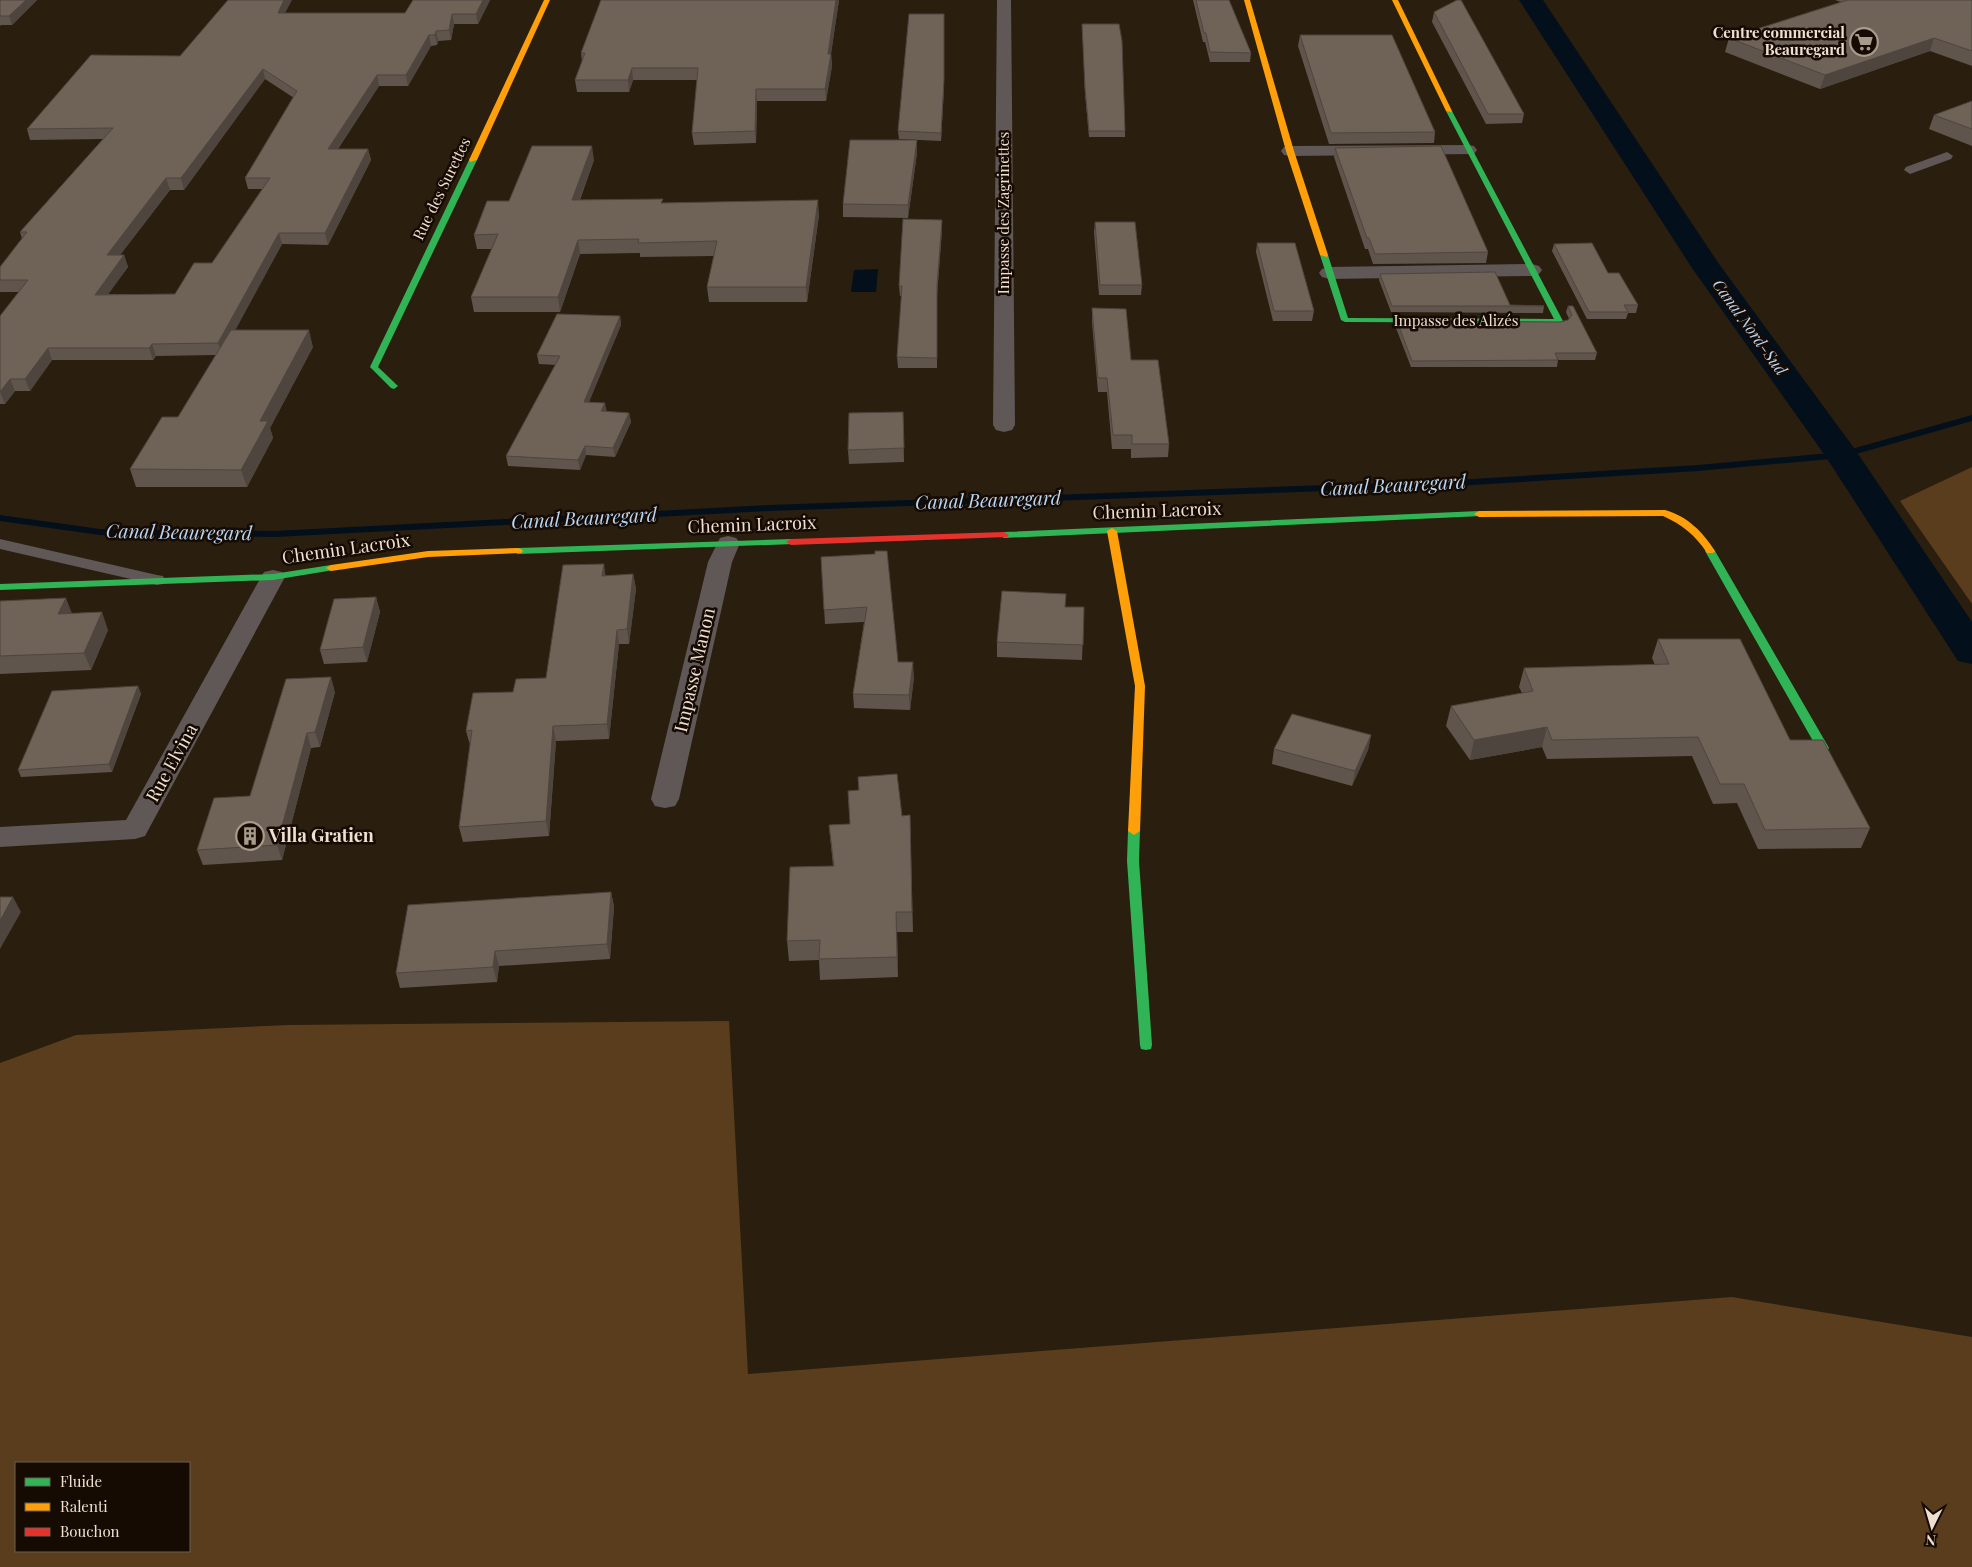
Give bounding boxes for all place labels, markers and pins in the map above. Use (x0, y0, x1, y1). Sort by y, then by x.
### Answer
place label: Centre commercial Beauregard (1713, 22, 1845, 59)
supermarket icon: Centre commercial Beauregard (1849, 27, 1879, 57)
building icon: Villa Gratien (235, 821, 265, 851)
place label: Villa Gratien (268, 823, 374, 847)

